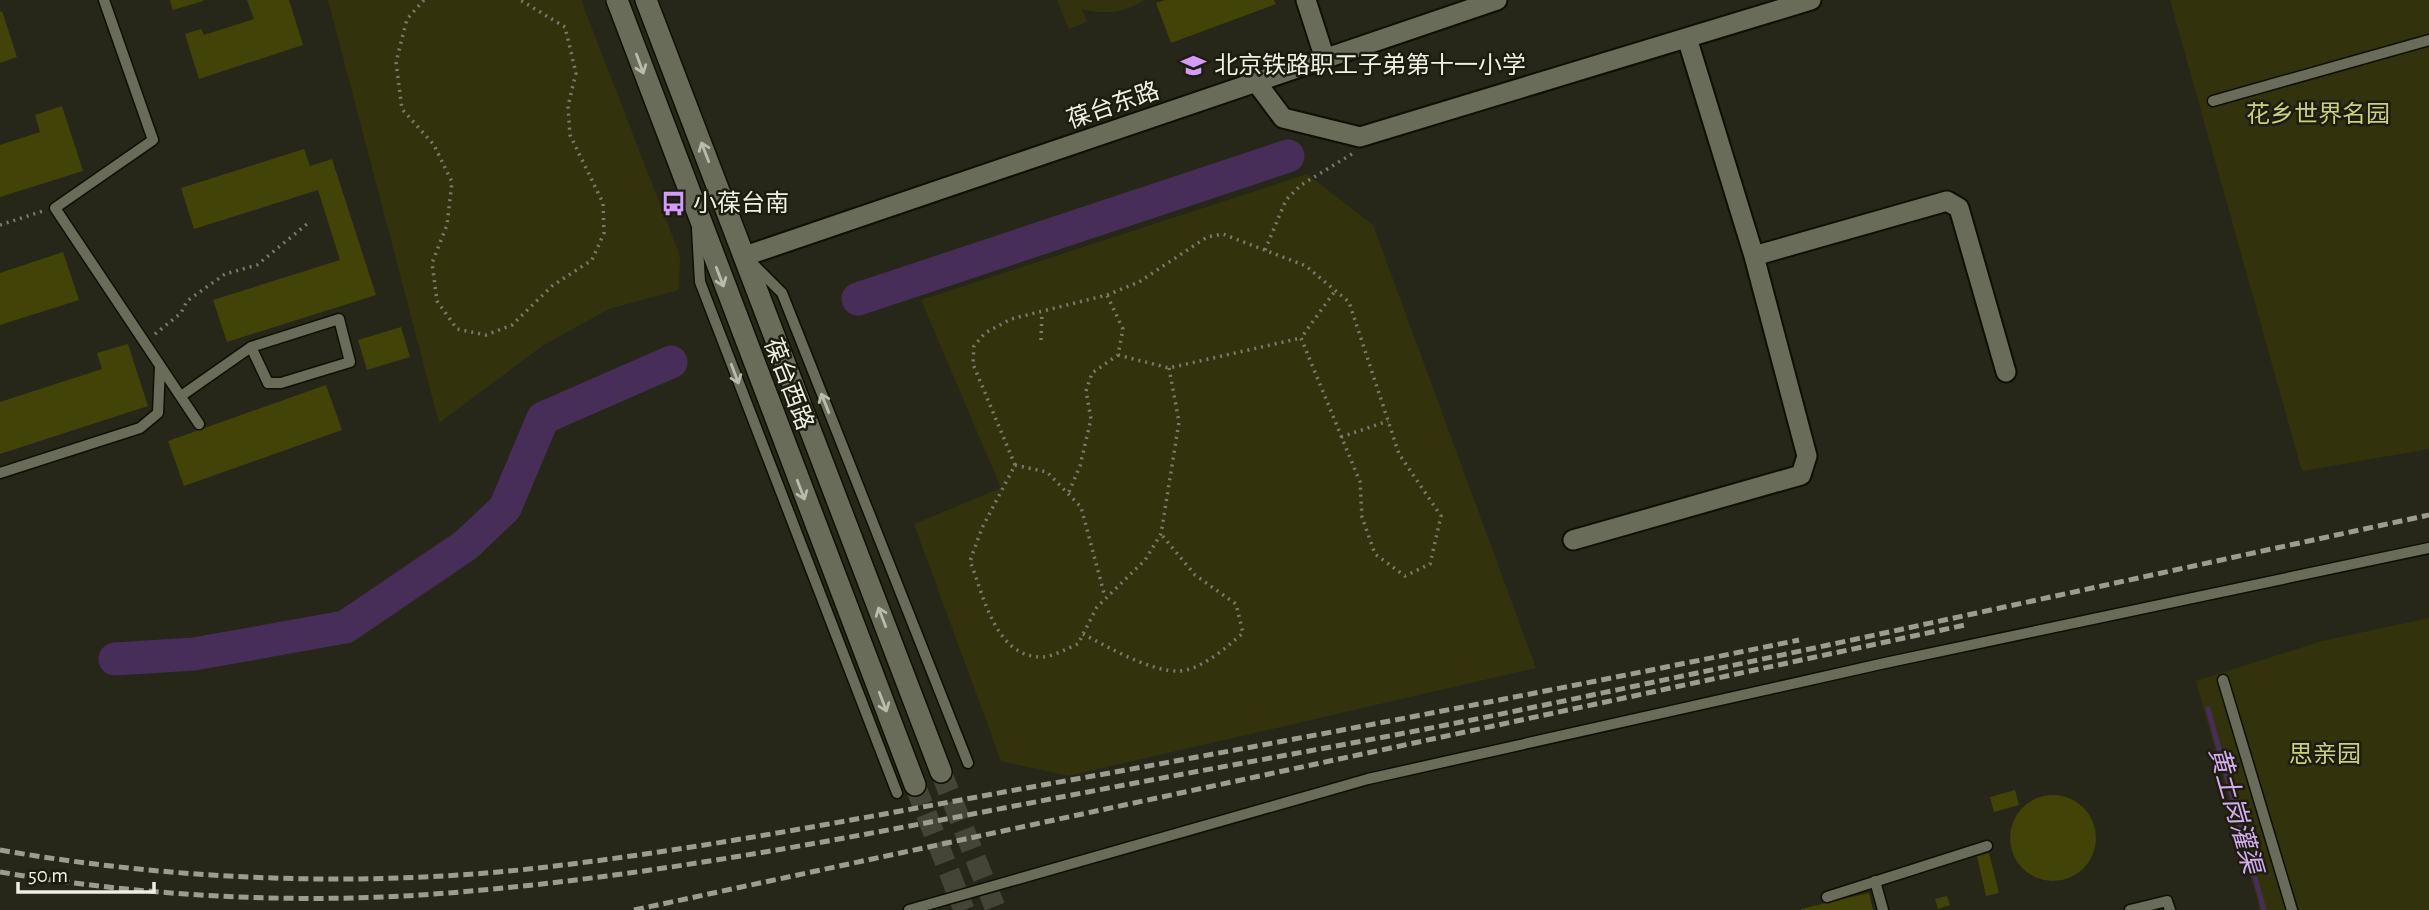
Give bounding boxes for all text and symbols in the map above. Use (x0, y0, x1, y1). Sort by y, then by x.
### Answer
school or university icon: 北京铁路职工子弟第十一小学 (1180, 51, 1208, 79)
place label: 北京铁路职工子弟第十一小学 (1214, 52, 1526, 78)
one-way arrow (635, 53, 648, 75)
street label: 葆台东路 (1063, 77, 1163, 133)
park label: 花乡世界名园 (2246, 101, 2390, 127)
one-way arrow (697, 142, 710, 164)
bus stop icon: 小葆台南 (659, 189, 687, 217)
place label: 小葆台南 (693, 190, 789, 216)
one-way arrow (715, 266, 727, 288)
street label: 葆台西路 (760, 335, 818, 433)
one-way arrow (730, 362, 743, 384)
one-way arrow (818, 393, 831, 414)
one-way arrow (796, 478, 809, 500)
one-way arrow (875, 606, 887, 628)
one-way arrow (878, 691, 890, 712)
park label: 思亲园 (2289, 742, 2361, 767)
water label: 黄土岗灌渠 (2205, 744, 2268, 880)
scale bar (18, 850, 154, 894)
text: 50 m (28, 865, 68, 886)

